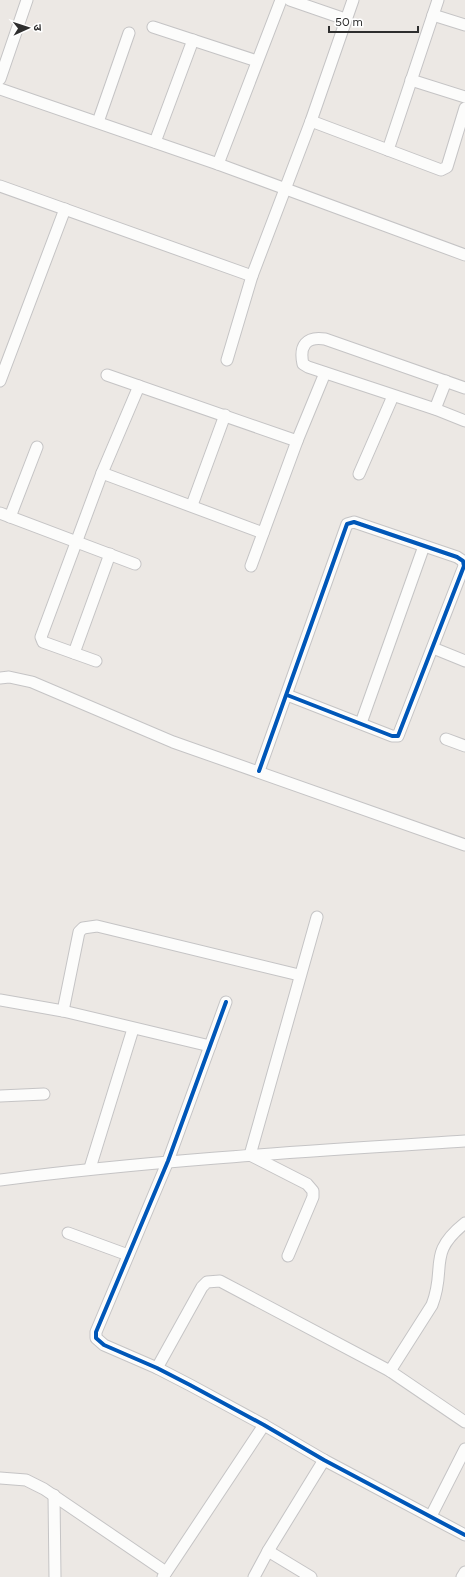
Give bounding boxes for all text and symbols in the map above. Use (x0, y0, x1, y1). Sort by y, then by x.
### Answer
north arrow (8, 8, 48, 48)
scale bar (329, 8, 418, 34)
text: 50 m (335, 15, 363, 29)
text: उ (31, 24, 44, 32)

